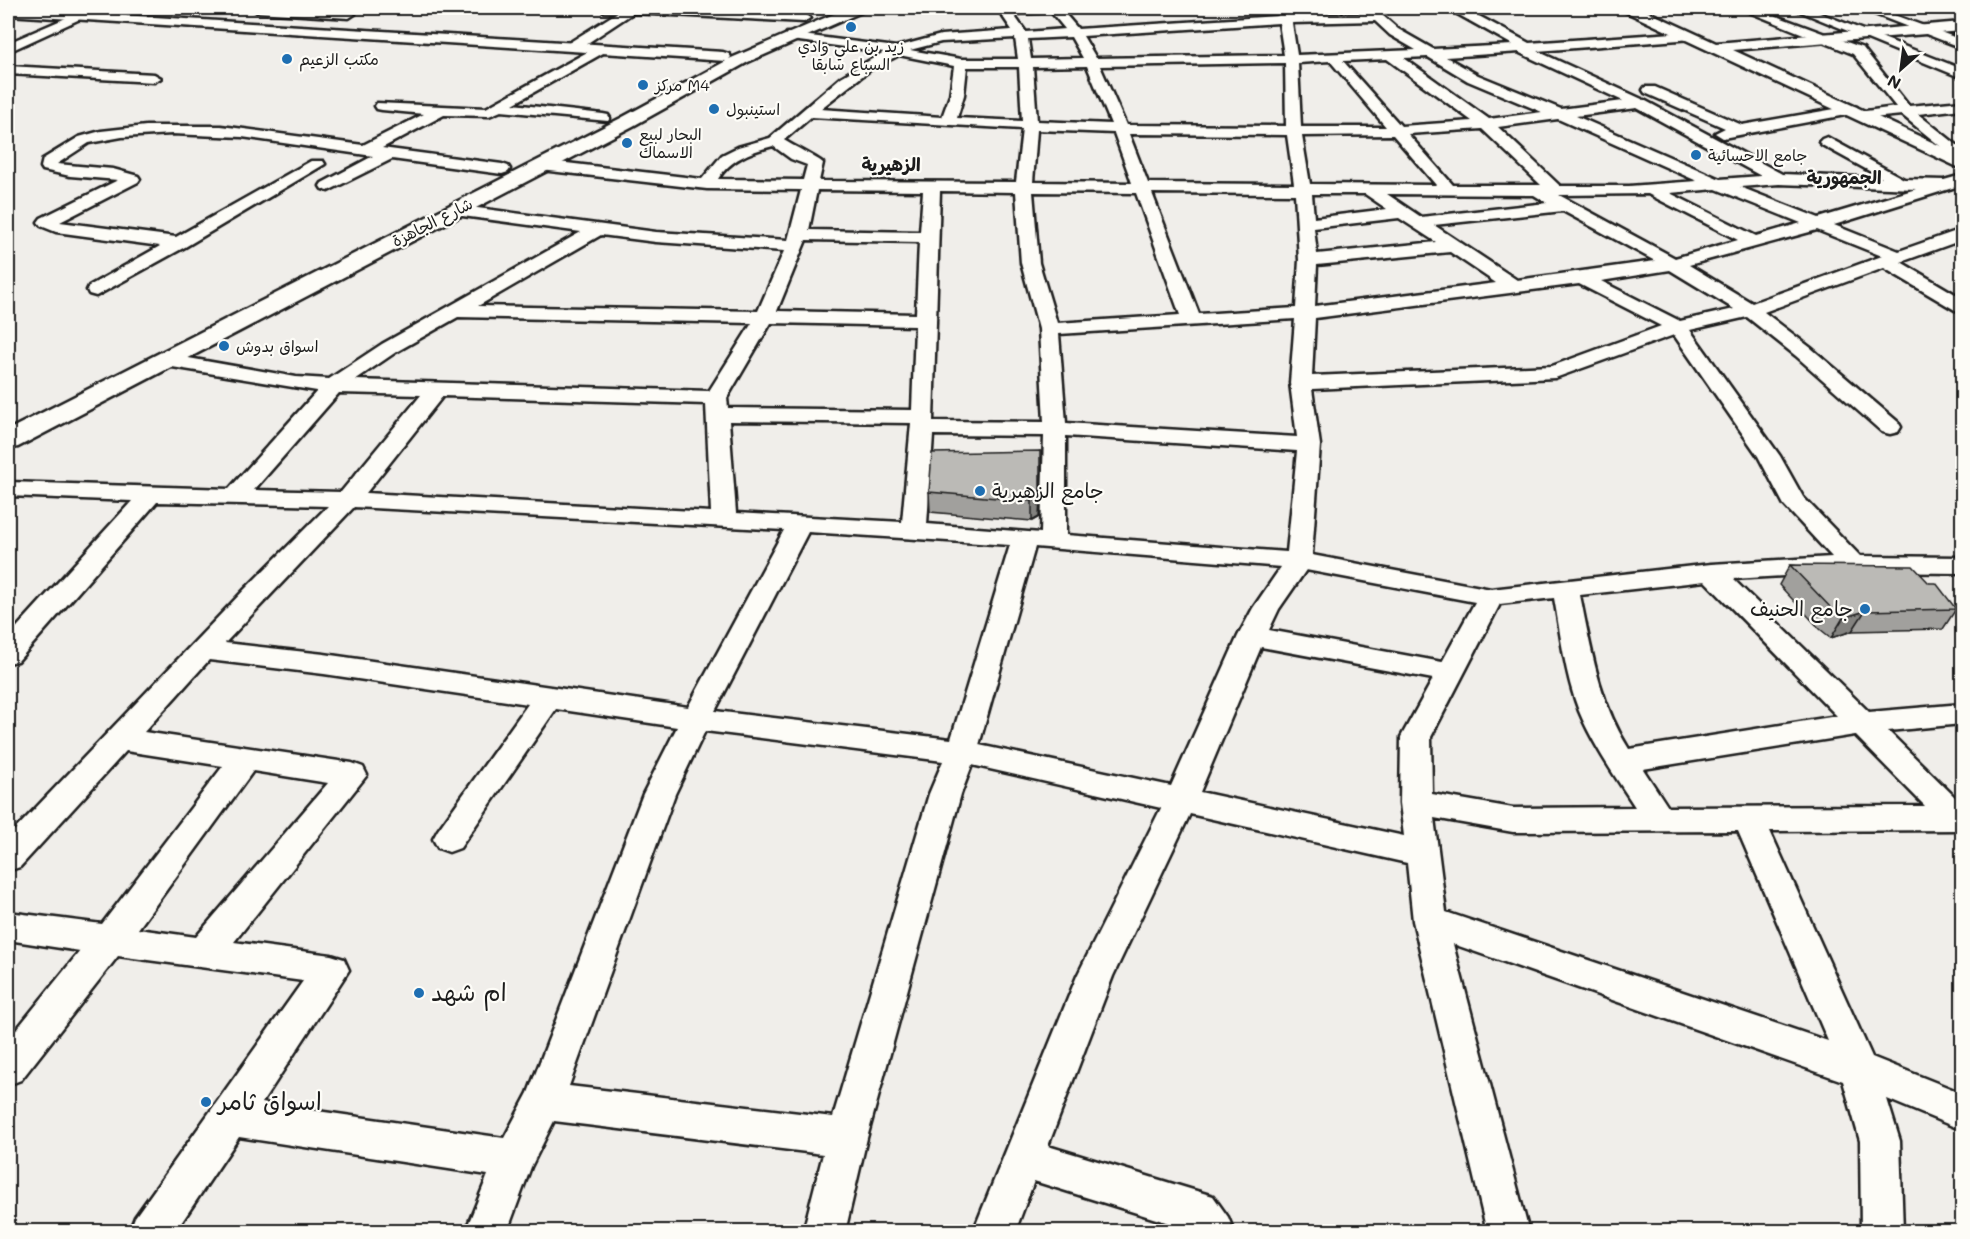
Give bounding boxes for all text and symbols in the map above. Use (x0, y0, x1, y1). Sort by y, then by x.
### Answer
marker: زيد بن علي وادي السباع سابقا (844, 20, 858, 34)
place label: زيد بن علي وادي السباع سابقا (798, 35, 904, 76)
north arrow (1871, 39, 1931, 99)
place label: مكتب الزعيم (299, 48, 379, 72)
marker: مكتب الزعيم (280, 52, 294, 66)
text: N (1883, 71, 1904, 95)
place label: مركز M4 (653, 74, 710, 95)
marker: مركز M4 (636, 78, 650, 92)
place label: استينبول (726, 98, 780, 120)
marker: استينبول (707, 102, 721, 116)
place label: البحار لبيع الاسماك (639, 123, 702, 162)
marker: البحار لبيع الاسماك (620, 136, 634, 150)
place label: جامع الاحسائية (1708, 144, 1807, 167)
marker: جامع الاحسائية (1689, 148, 1703, 162)
district label: الزهيرية (861, 152, 921, 176)
district label: الجمهورية (1806, 165, 1882, 190)
street label: شارع الجاهزة (388, 192, 477, 253)
place label: اسواق بدوش (236, 335, 318, 357)
marker: اسواق بدوش (217, 339, 231, 353)
place label: جامع الزهيرية (992, 477, 1104, 506)
marker: جامع الزهيرية (973, 484, 987, 498)
place label: جامع الحنيف (1750, 595, 1853, 624)
marker: جامع الحنيف (1858, 602, 1872, 616)
place label: ام شهد (431, 976, 507, 1011)
marker: ام شهد (412, 986, 426, 1000)
place label: اسواق ثامر (216, 1085, 322, 1117)
marker: اسواق ثامر (199, 1095, 213, 1109)

